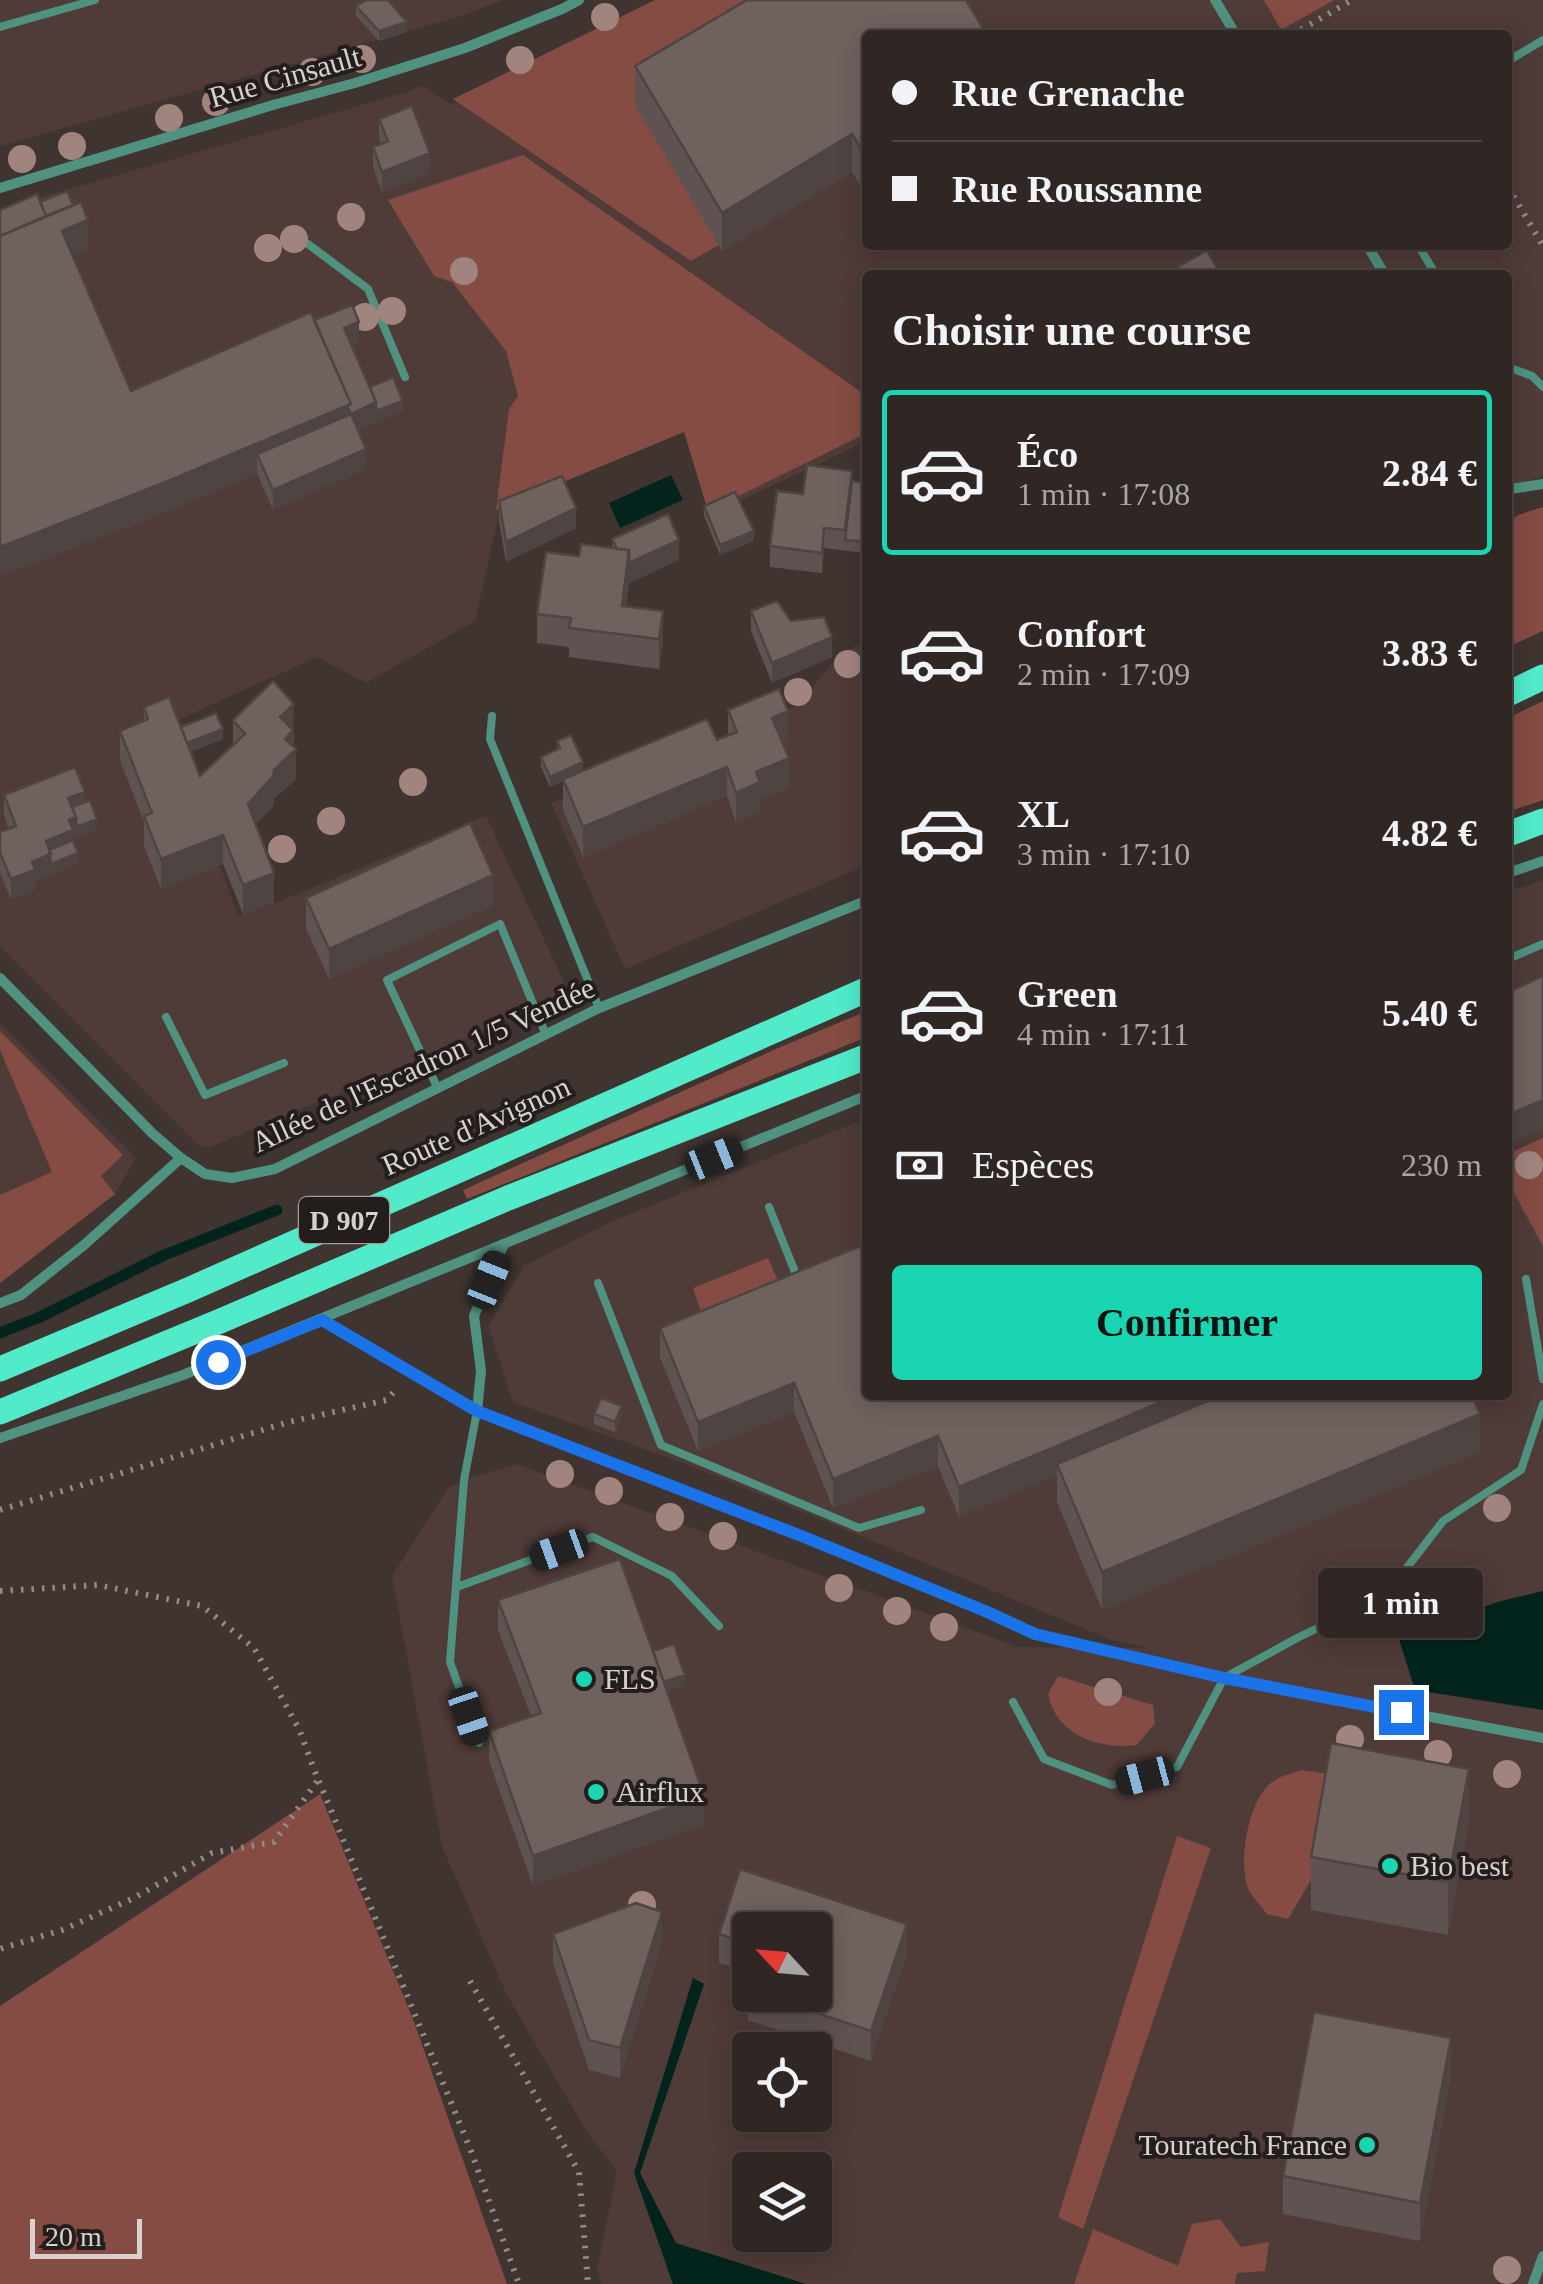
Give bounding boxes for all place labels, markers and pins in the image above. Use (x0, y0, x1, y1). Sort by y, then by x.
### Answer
place label: FLS (604, 1662, 656, 1695)
marker: FLS (573, 1668, 595, 1690)
place label: Airflux (616, 1775, 704, 1808)
marker: Airflux (585, 1781, 607, 1803)
place label: Bio best (1410, 1849, 1510, 1882)
marker: Bio best (1379, 1855, 1401, 1877)
place label: Touratech France (1138, 2128, 1347, 2161)
marker: Touratech France (1356, 2134, 1378, 2156)

